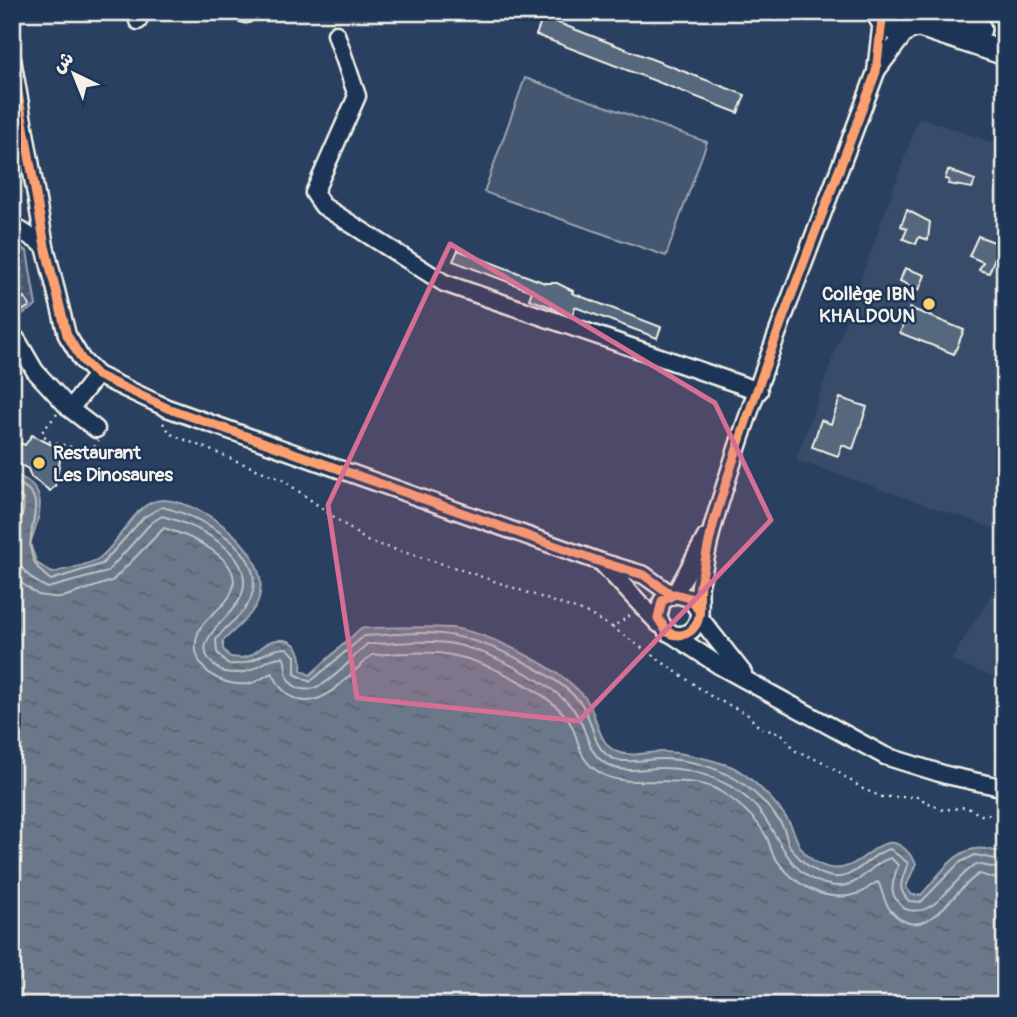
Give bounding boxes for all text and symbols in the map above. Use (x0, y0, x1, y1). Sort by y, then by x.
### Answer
north arrow (38, 38, 108, 108)
text: ش (47, 46, 79, 78)
place label: Collège IBN KHALDOUN (819, 282, 915, 328)
marker: Collège IBN KHALDOUN (921, 296, 937, 312)
place label: Restaurant Les Dinosaures (53, 441, 173, 487)
marker: Restaurant Les Dinosaures (31, 455, 47, 471)

